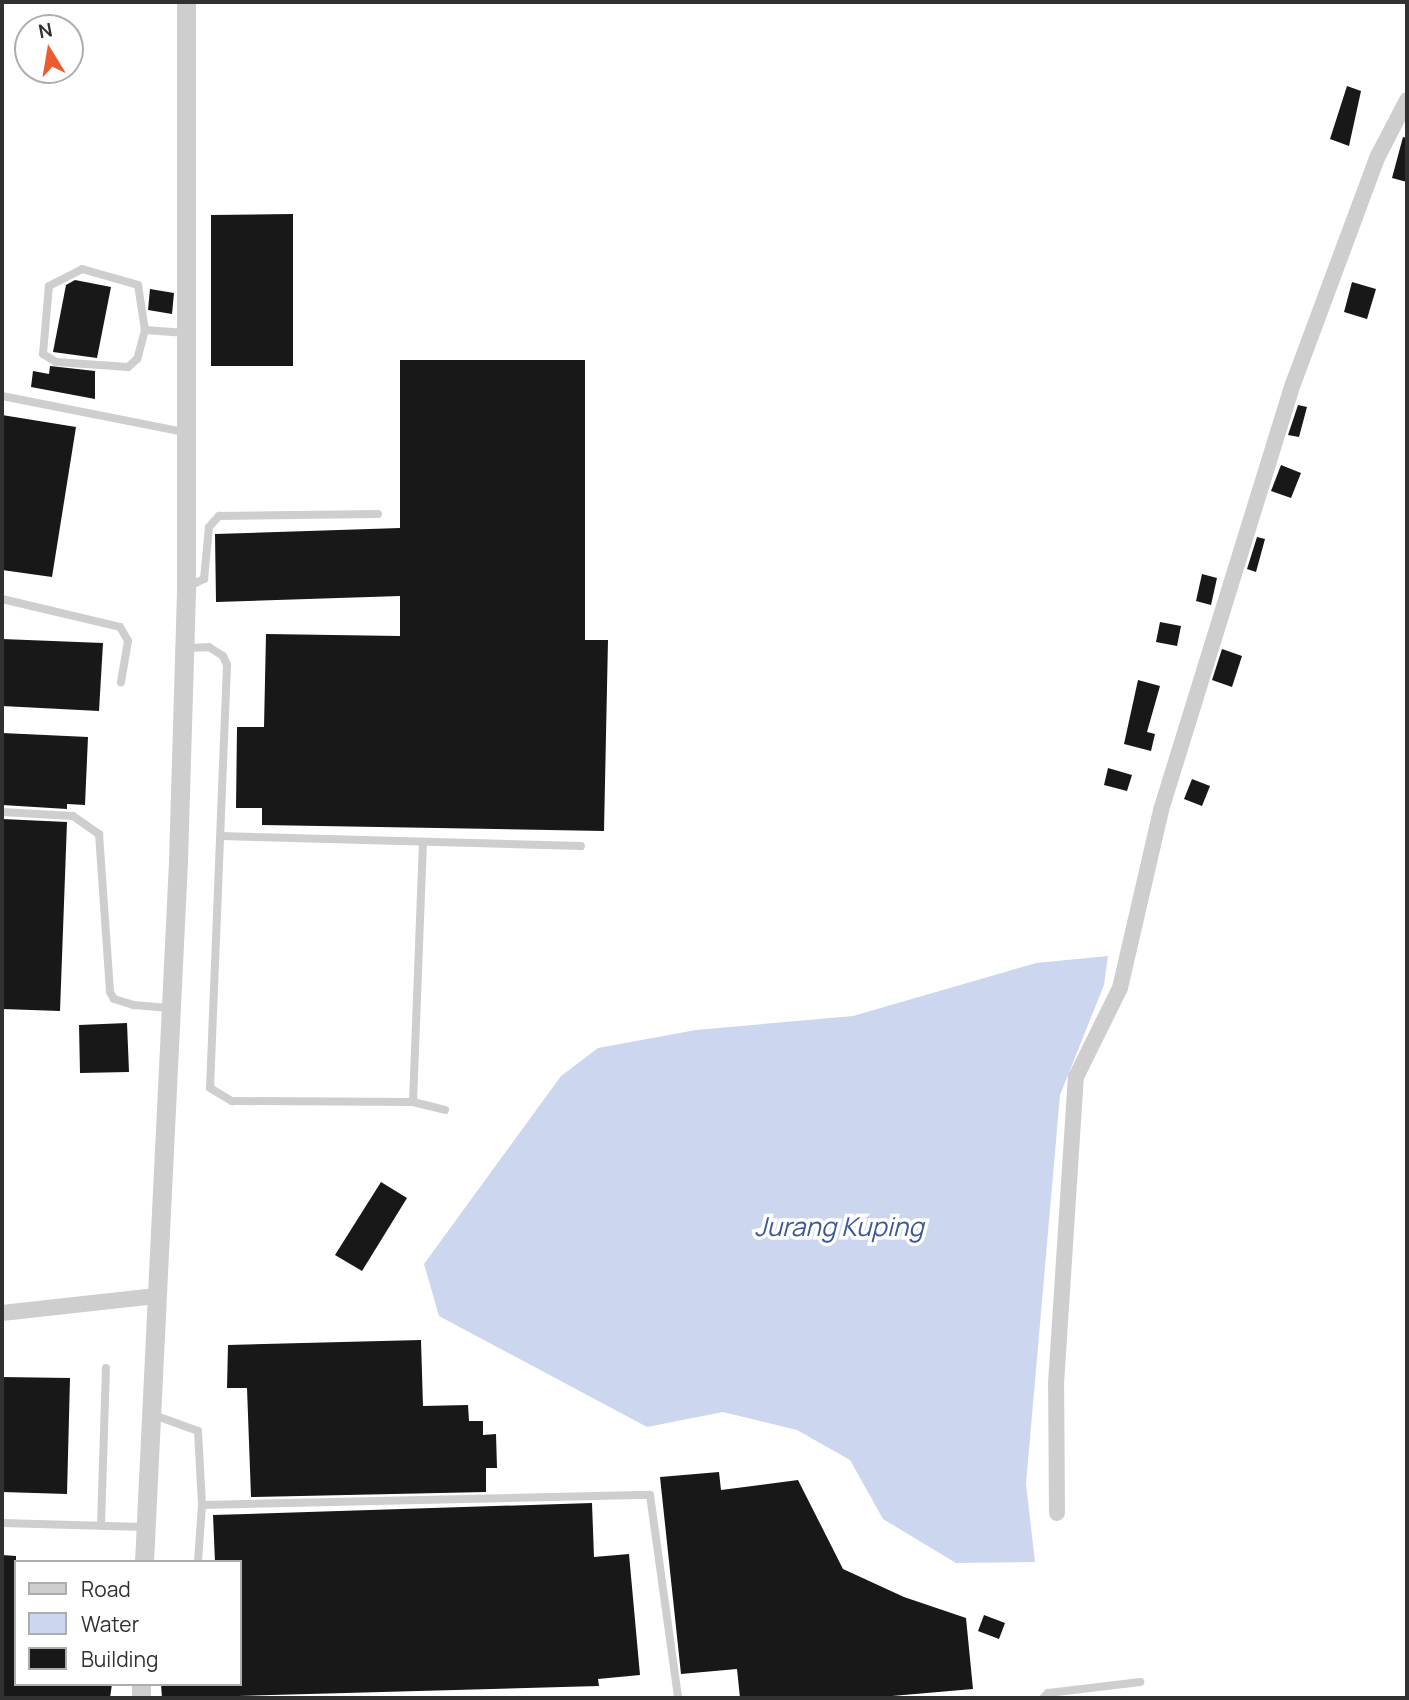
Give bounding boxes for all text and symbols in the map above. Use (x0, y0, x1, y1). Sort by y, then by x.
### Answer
north arrow (14, 14, 84, 84)
text: N (36, 16, 55, 44)
water label: Jurang Kuping (754, 1211, 924, 1243)
legend (14, 1560, 242, 1686)
text: Road (81, 1575, 131, 1603)
text: Water (81, 1610, 139, 1638)
text: Building (81, 1645, 158, 1673)

